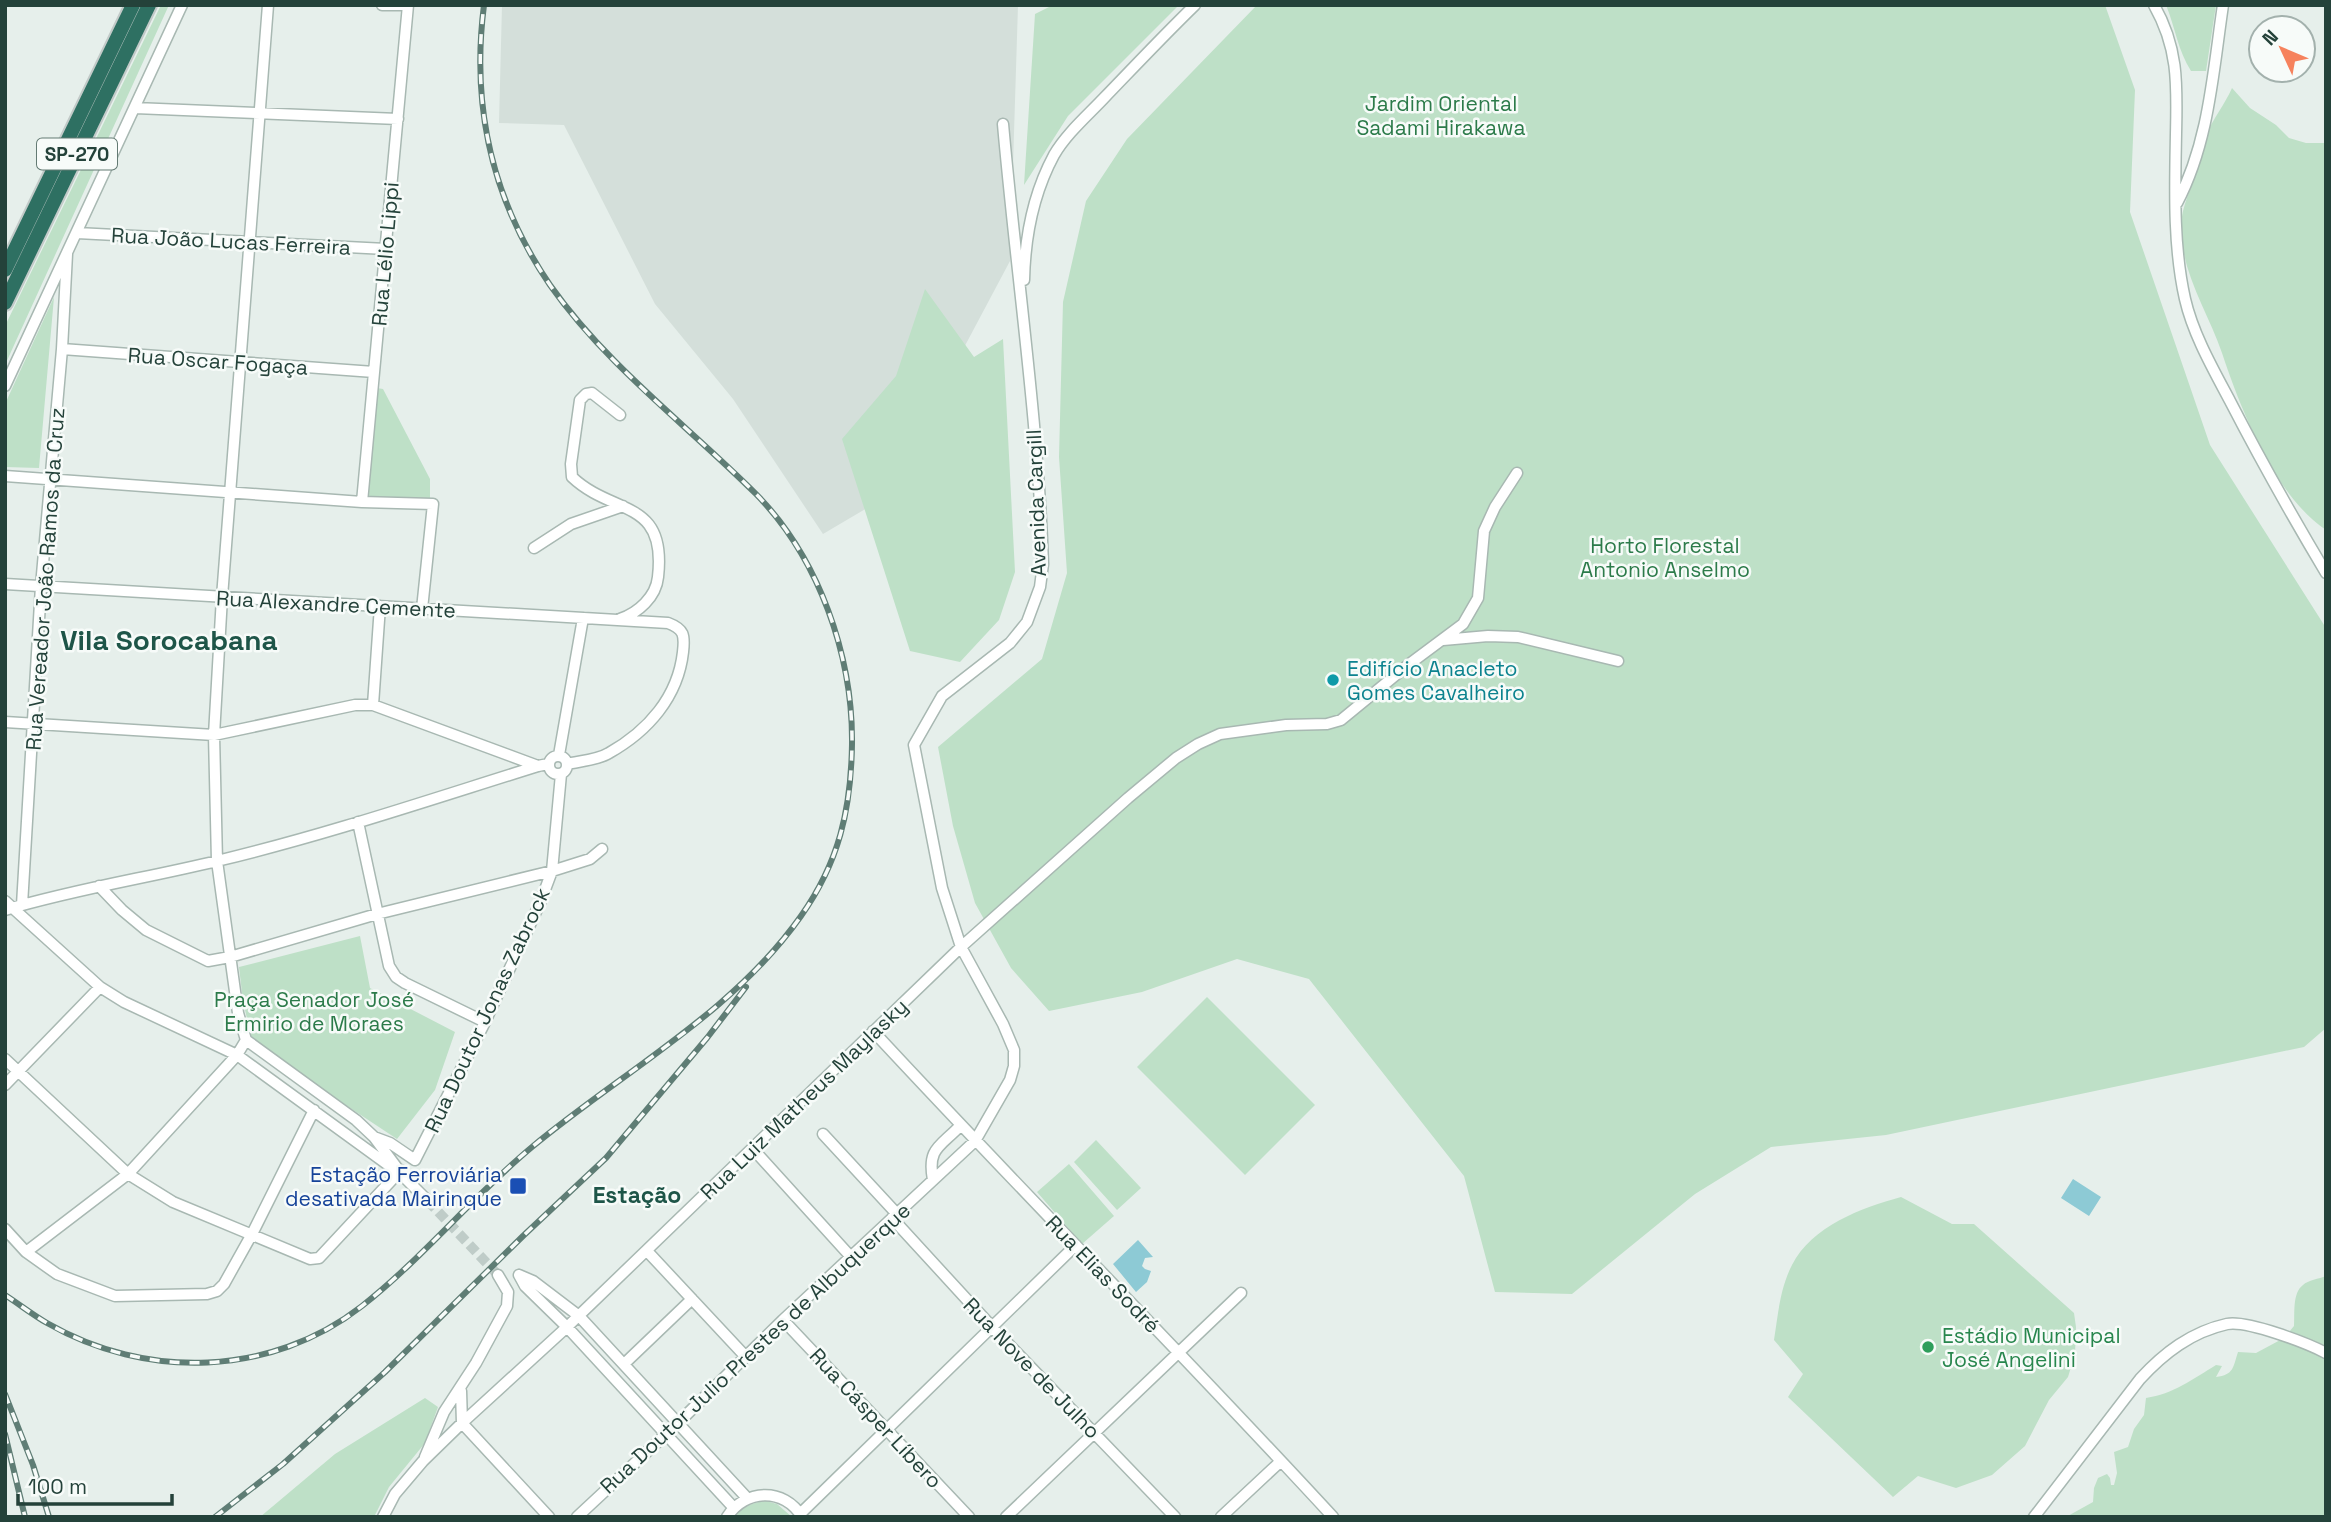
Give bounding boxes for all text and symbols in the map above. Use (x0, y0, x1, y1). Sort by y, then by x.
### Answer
north arrow (2247, 14, 2317, 84)
text: N (2257, 24, 2284, 51)
park label: Jardim Oriental Sadami Hirakawa (1356, 90, 1526, 141)
road number: SP-270 (37, 138, 117, 170)
street label: Rua Lélio Lippi (365, 181, 405, 327)
street label: Rua João Lucas Ferreira (110, 221, 352, 261)
street label: Rua Oscar Fogaça (127, 341, 309, 381)
street label: Rua Vereador João Ramos da Cruz (20, 407, 70, 751)
street label: Avenida Cargill (1020, 429, 1052, 577)
park label: Horto Florestal Antonio Anselmo (1580, 532, 1750, 583)
street label: Rua Alexandre Cemente (215, 584, 457, 624)
district label: Vila Sorocabana (60, 622, 278, 658)
place label: Edifício Anacleto Gomes Cavalheiro (1347, 655, 1525, 706)
marker: Edifício Anacleto Gomes Cavalheiro (1325, 672, 1341, 688)
street label: Rua Doutor Jonas Zabrock (418, 883, 556, 1137)
park label: Praça Senador José Ermirio de Moraes (214, 986, 414, 1037)
street label: Rua Luiz Matheus Maylasky (695, 993, 913, 1205)
place label: Estação Ferroviária desativada Mairinque (285, 1161, 502, 1212)
marker: Estação Ferroviária desativada Mairinque (508, 1176, 528, 1196)
district label: Estação (593, 1180, 681, 1210)
street label: Rua Doutor Julio Prestes de Albuquerque (594, 1197, 916, 1499)
street label: Rua Elias Sodré (1040, 1209, 1166, 1339)
street label: Rua Nove de Julho (958, 1292, 1106, 1444)
place label: Estádio Municipal José Angelini (1942, 1322, 2121, 1373)
marker: Estádio Municipal José Angelini (1920, 1339, 1936, 1355)
street label: Rua Cásper Líbero (804, 1342, 948, 1494)
scale bar (18, 1462, 172, 1506)
text: 100 m (28, 1473, 87, 1500)

